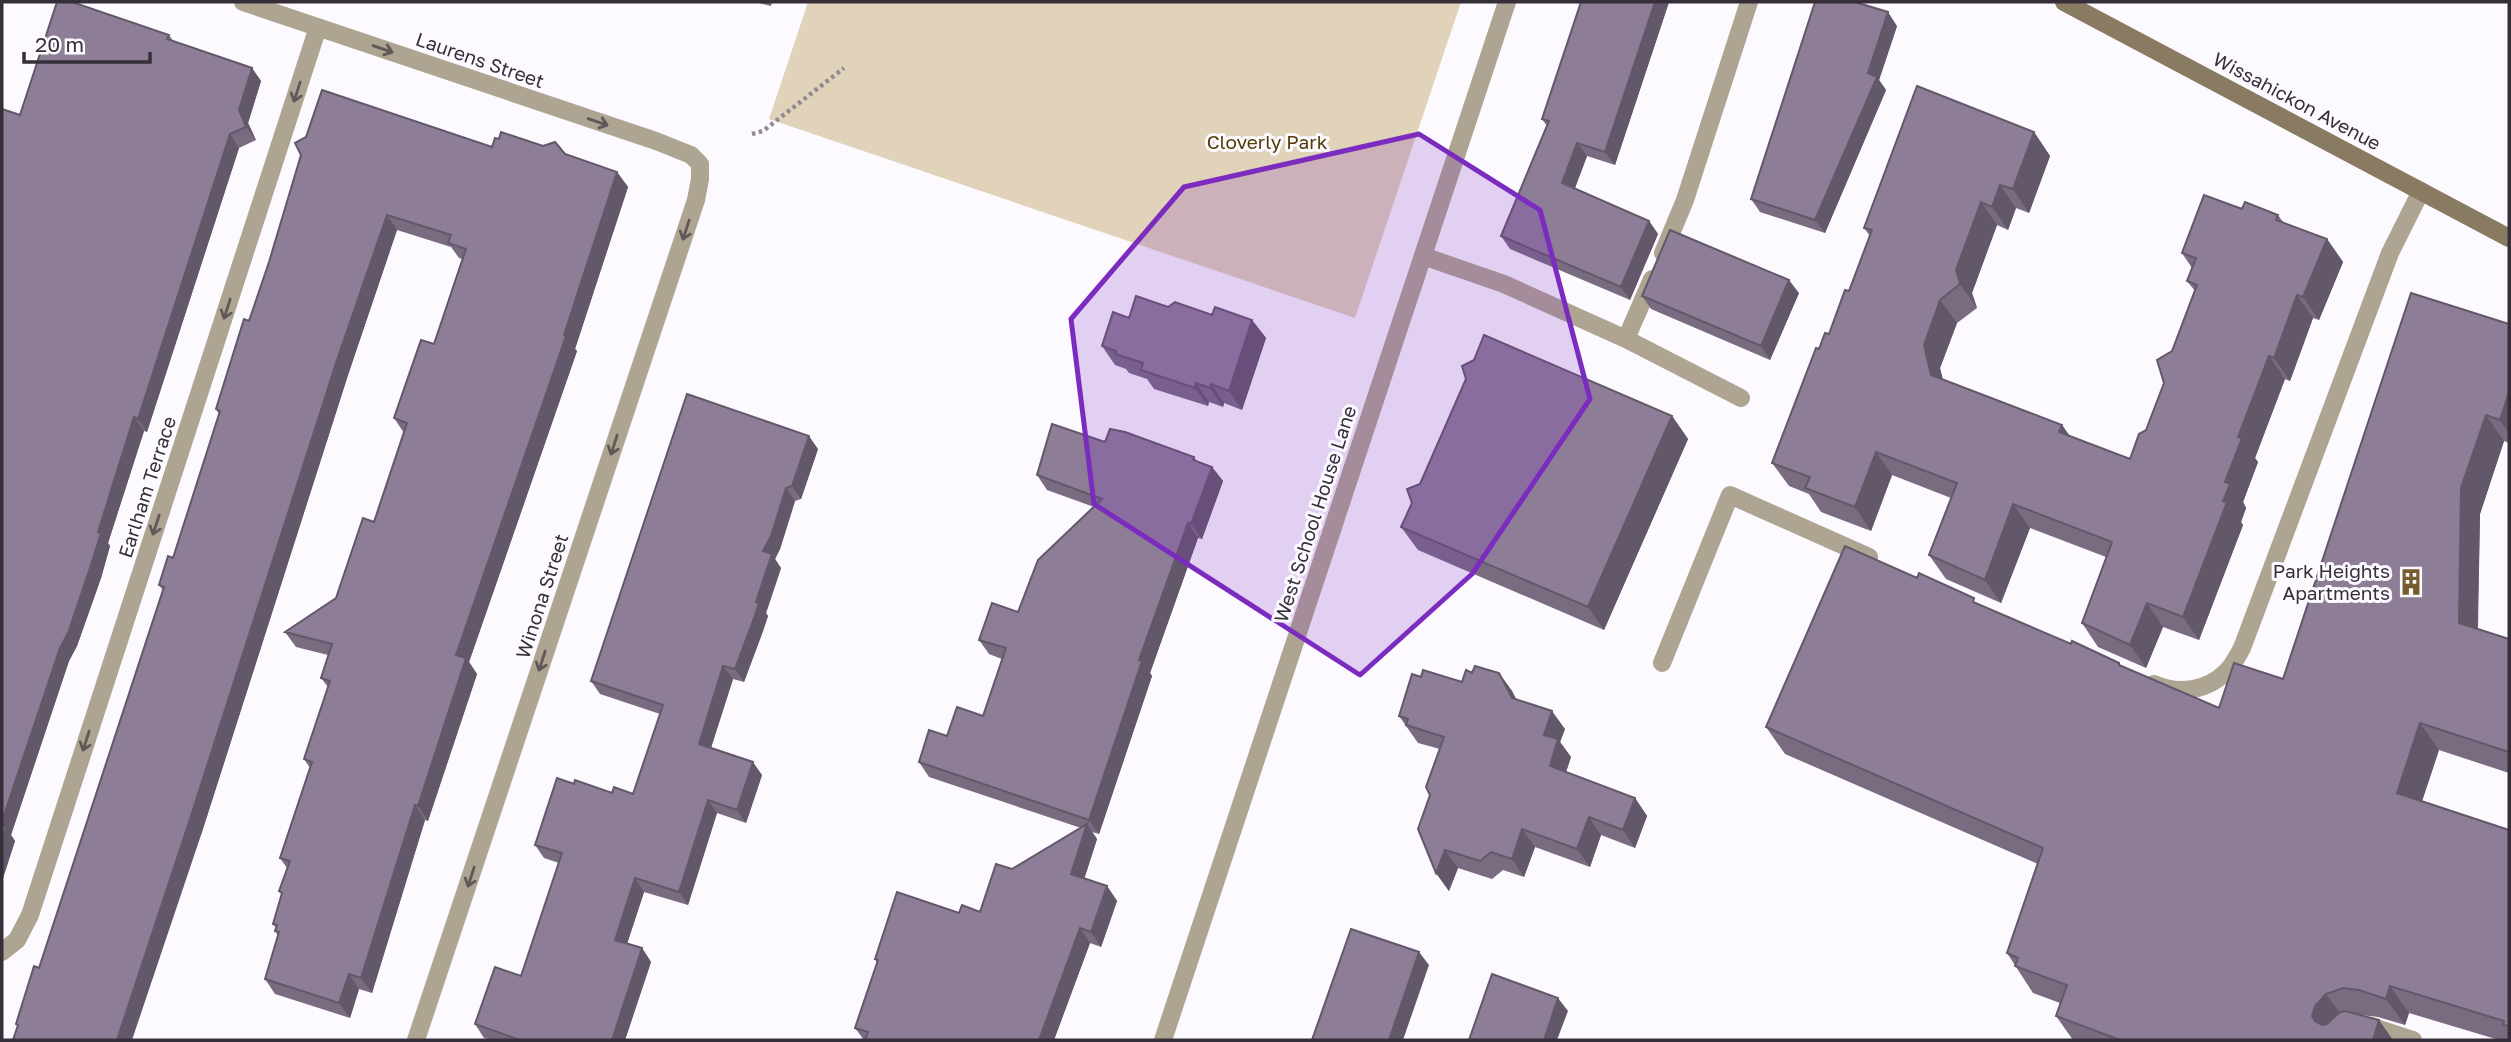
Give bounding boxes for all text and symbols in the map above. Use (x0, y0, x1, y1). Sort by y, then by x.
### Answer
scale bar (24, 21, 150, 65)
street label: Laurens Street (413, 27, 547, 92)
text: 20 m (35, 31, 84, 57)
one-way arrow (371, 44, 393, 56)
street label: Wissahickon Avenue (2209, 47, 2385, 155)
one-way arrow (290, 81, 302, 103)
one-way arrow (587, 117, 609, 129)
park label: Cloverly Park (1207, 130, 1328, 153)
one-way arrow (679, 218, 691, 240)
one-way arrow (220, 297, 232, 319)
street label: West School House Lane (1269, 403, 1360, 625)
street label: Earlham Terrace (113, 413, 180, 561)
one-way arrow (607, 434, 619, 456)
one-way arrow (149, 514, 162, 536)
street label: Winona Street (511, 531, 573, 661)
place label: Park Heights Apartments (2273, 559, 2390, 604)
building icon: Park Heights Apartments (2396, 567, 2426, 597)
one-way arrow (535, 650, 547, 672)
one-way arrow (79, 730, 91, 752)
one-way arrow (463, 866, 476, 888)

